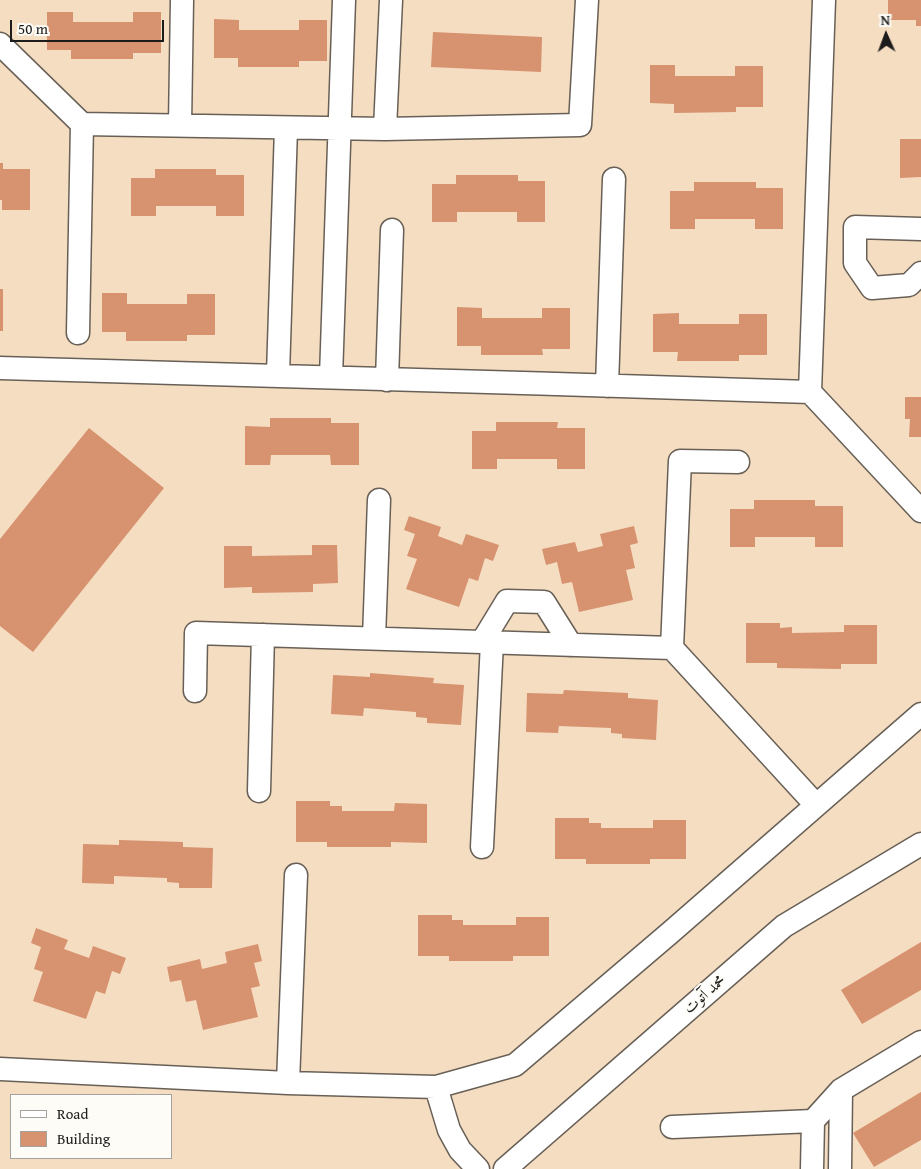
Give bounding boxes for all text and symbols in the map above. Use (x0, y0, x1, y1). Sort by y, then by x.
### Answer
scale bar (12, 10, 166, 42)
north arrow (861, 10, 911, 60)
text: N (880, 10, 890, 30)
text: 50 m (18, 18, 48, 39)
street label: محمد آتوت (680, 971, 730, 1019)
legend (10, 1094, 172, 1159)
text: Road (57, 1103, 88, 1124)
text: Building (57, 1128, 110, 1149)

